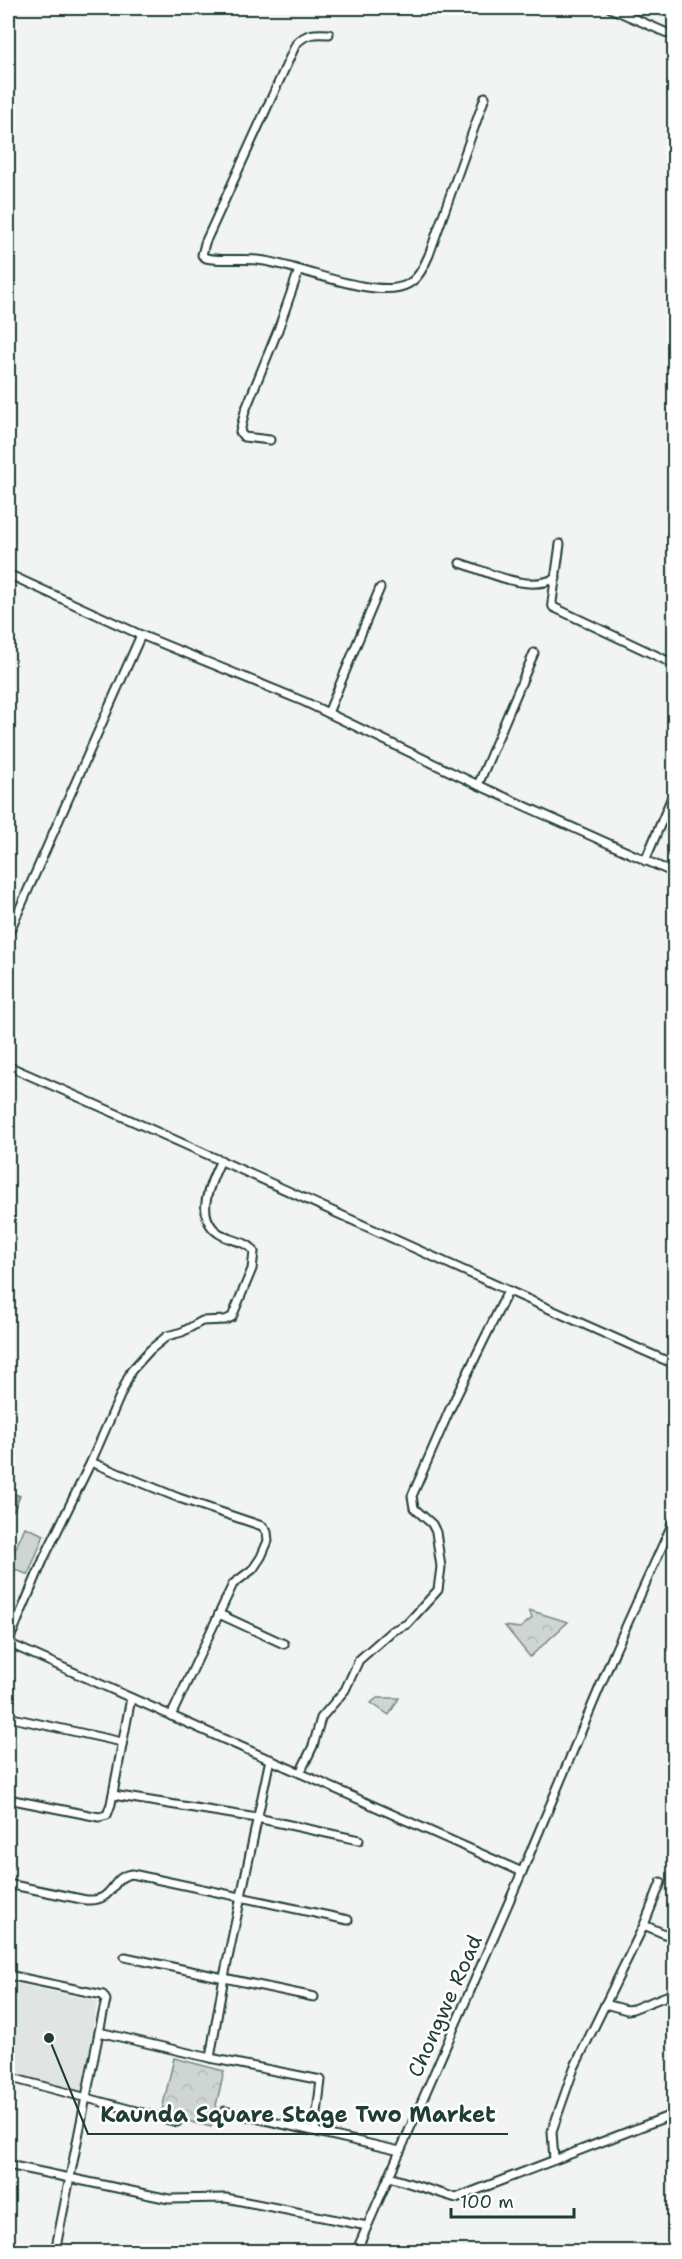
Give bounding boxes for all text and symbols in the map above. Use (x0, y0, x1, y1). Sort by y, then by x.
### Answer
street label: Chongwe Road (401, 1930, 489, 2082)
callout: Kaunda Square Stage Two Market (88, 2094, 508, 2134)
text: Kaunda Square Stage Two Market (100, 2100, 496, 2129)
scale bar (451, 2181, 574, 2219)
text: 100 m (460, 2190, 514, 2214)

